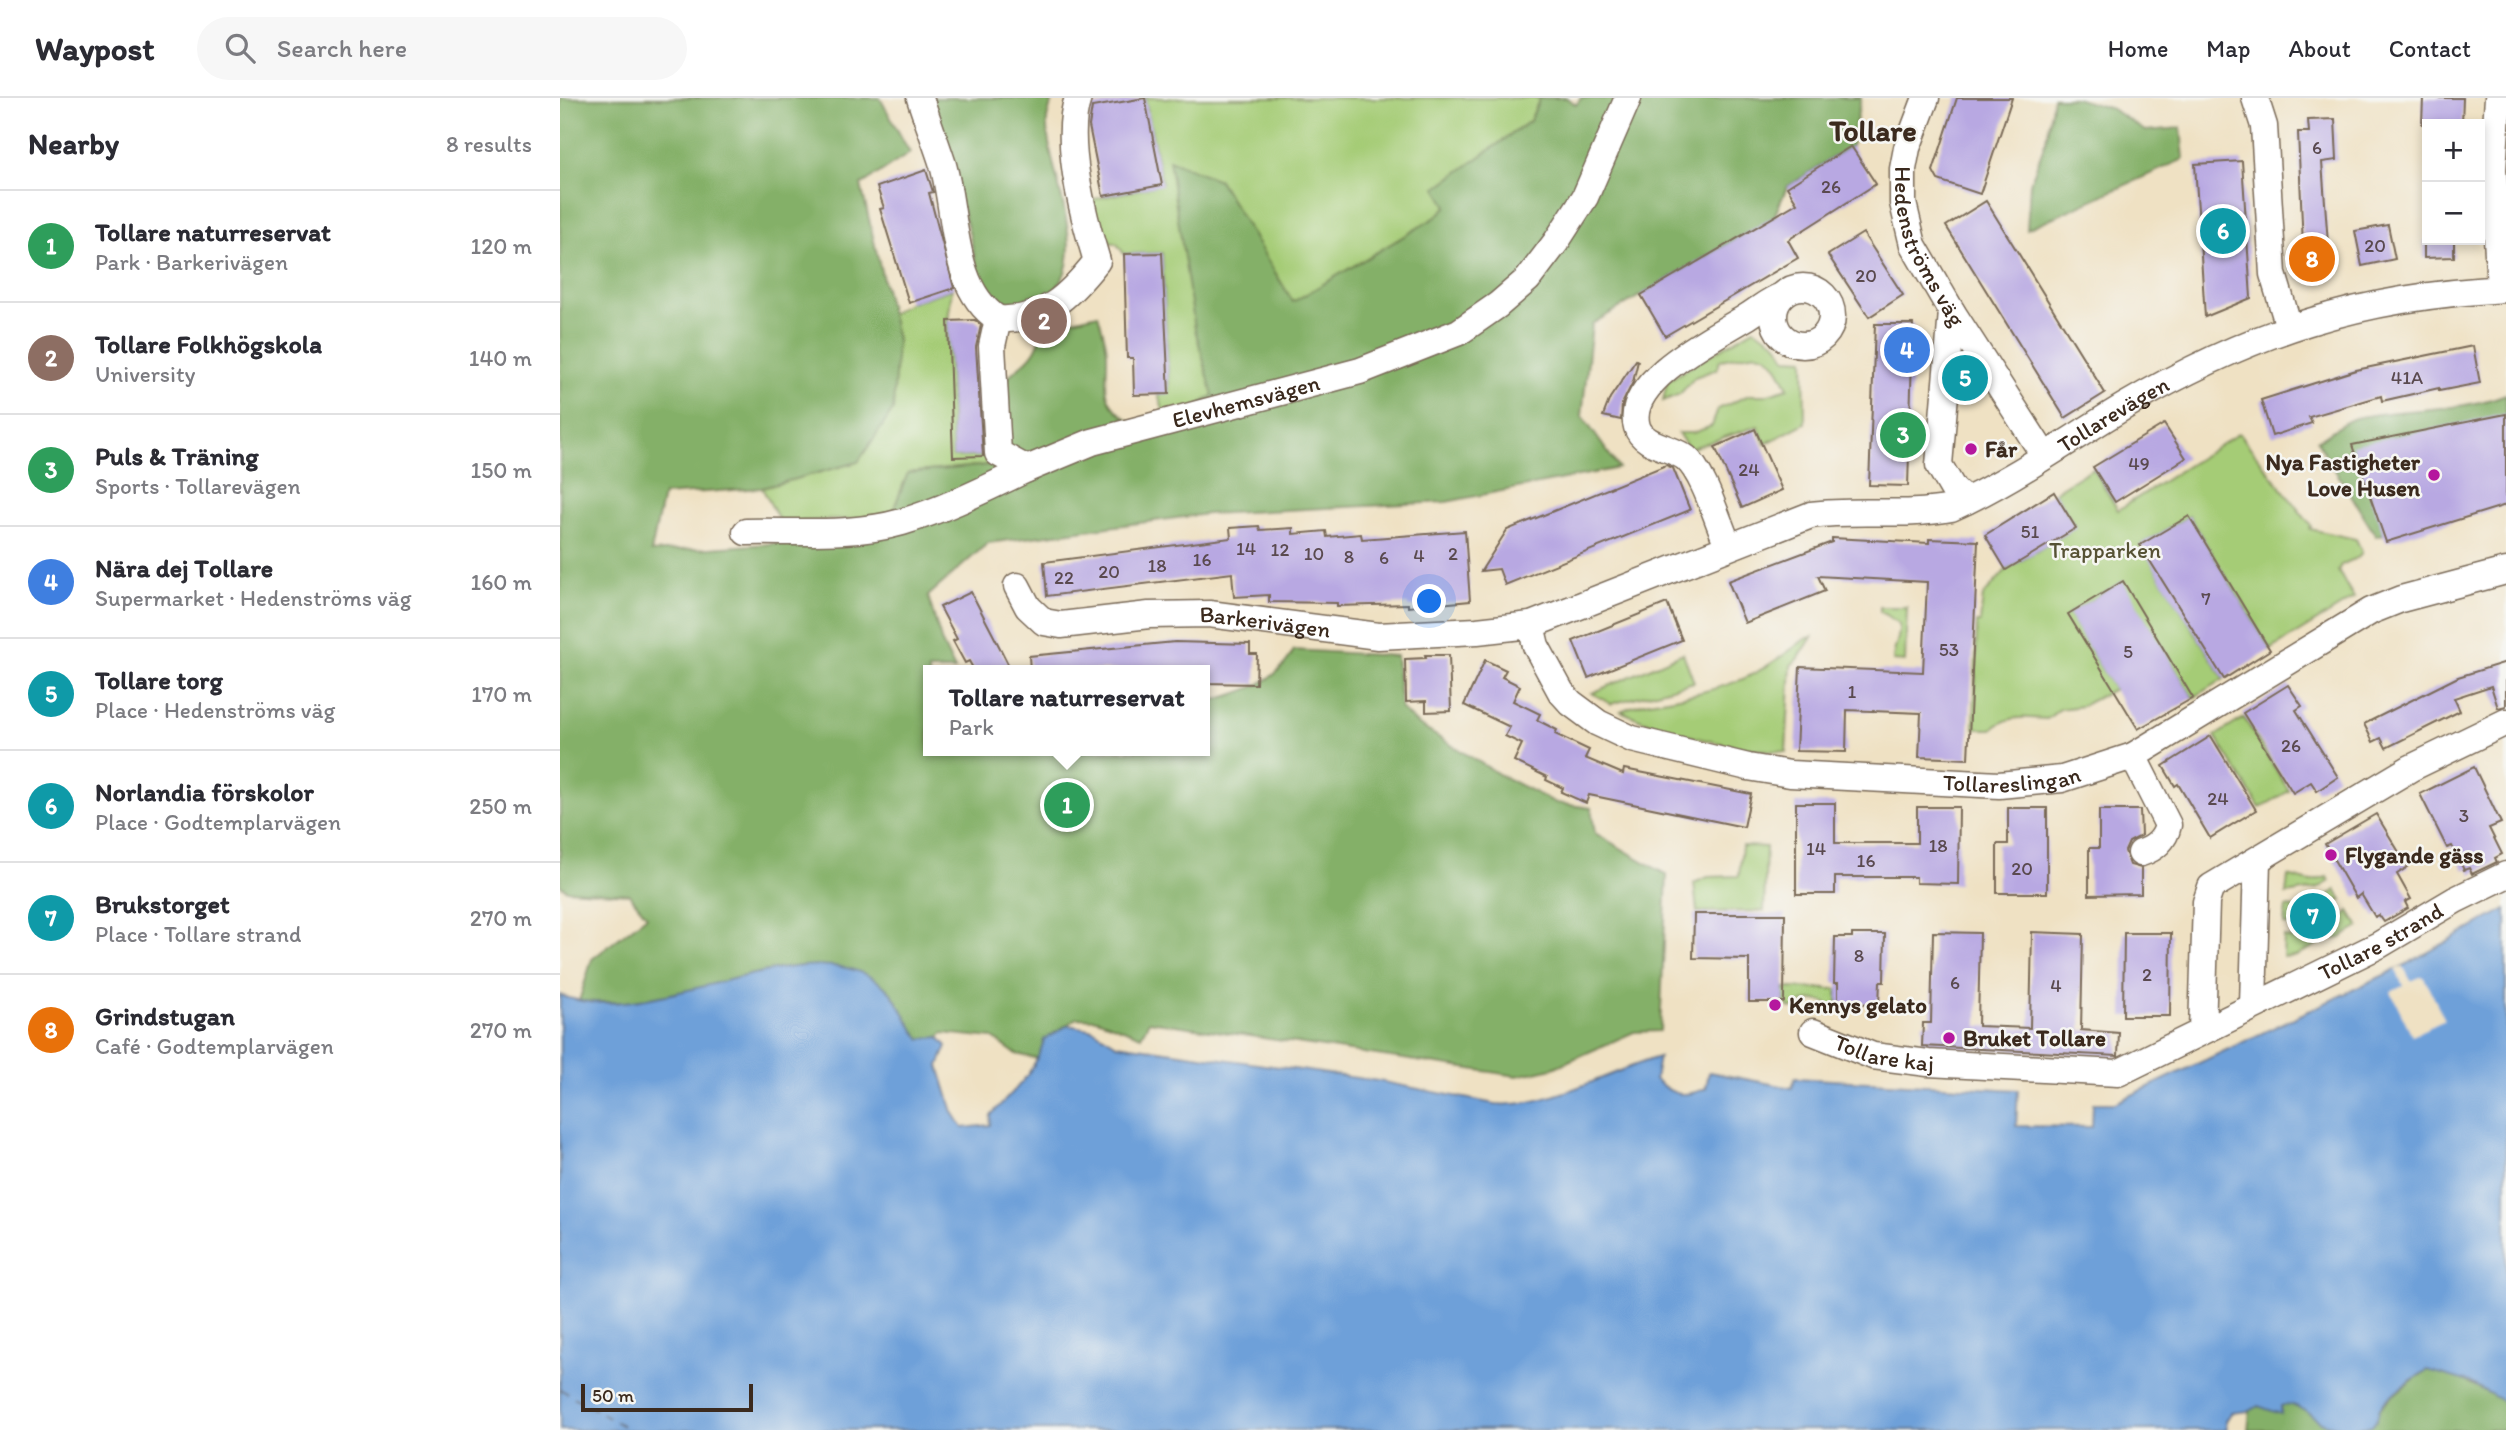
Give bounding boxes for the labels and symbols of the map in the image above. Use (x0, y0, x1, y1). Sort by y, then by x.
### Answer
district label: Tollare (1828, 112, 1917, 149)
house number: 6 (2312, 136, 2322, 159)
street label: Hedenströms väg (1889, 166, 1972, 332)
house number: 26 (1821, 175, 1841, 198)
pin: 6 (2200, 205, 2246, 257)
pin: 8 (2289, 233, 2335, 285)
house number: 20 (2364, 234, 2386, 257)
house number: 20 (1855, 264, 1877, 287)
pin: 2 (1021, 295, 1067, 347)
pin: 4 (1884, 324, 1930, 376)
pin: 5 (1942, 352, 1988, 404)
house number: 41A (2391, 366, 2423, 389)
street label: Elevhemsvägen (1169, 368, 1323, 434)
street label: Tollarevägen (2052, 370, 2174, 459)
pin: 3 (1880, 409, 1926, 461)
place label: Får (1985, 435, 2018, 463)
marker: Får (1963, 441, 1979, 457)
place label: Nya Fastigheter Love Husen (2265, 448, 2421, 502)
house number: 49 (2128, 452, 2150, 475)
house number: 24 (1738, 458, 1760, 481)
marker: Nya Fastigheter Love Husen (2426, 467, 2442, 483)
house number: 51 (2021, 520, 2040, 543)
park label: Trapparken (2049, 536, 2161, 564)
house number: 14 (1236, 537, 1256, 560)
house number: 12 (1271, 538, 1289, 561)
house number: 10 (1304, 542, 1324, 565)
house number: 2 (1448, 542, 1458, 565)
house number: 4 (1413, 544, 1425, 567)
house number: 8 (1344, 545, 1354, 568)
house number: 6 (1379, 546, 1389, 569)
house number: 16 (1193, 548, 1211, 571)
house number: 18 (1147, 554, 1167, 577)
house number: 20 (1098, 560, 1120, 583)
house number: 22 (1054, 566, 1074, 589)
your location (1412, 584, 1446, 618)
house number: 7 (2201, 587, 2211, 610)
street label: Barkerivägen (1199, 600, 1332, 644)
house number: 53 (1939, 638, 1959, 661)
house number: 5 (2123, 640, 2133, 663)
house number: 1 (1848, 680, 1857, 703)
house number: 26 (2281, 734, 2301, 757)
street label: Tollareslingan (1942, 760, 2084, 799)
pin: 1 (1044, 779, 1090, 831)
house number: 24 (2207, 787, 2229, 810)
house number: 3 (2459, 804, 2469, 827)
house number: 18 (1928, 834, 1948, 857)
house number: 14 (1806, 837, 1826, 860)
place label: Flygande gäss (2345, 841, 2484, 869)
marker: Flygande gäss (2323, 847, 2339, 863)
house number: 16 (1857, 849, 1875, 872)
house number: 20 (2011, 857, 2033, 880)
pin: 7 (2290, 890, 2336, 942)
street label: Tollare strand (2314, 896, 2448, 987)
house number: 8 (1854, 944, 1864, 967)
house number: 2 (2142, 963, 2152, 986)
house number: 6 (1950, 971, 1960, 994)
house number: 4 (2050, 974, 2062, 997)
place label: Kennys gelato (1789, 991, 1927, 1019)
marker: Kennys gelato (1767, 997, 1783, 1013)
place label: Bruket Tollare (1963, 1024, 2106, 1052)
street label: Tollare kaj (1830, 1028, 1935, 1077)
marker: Bruket Tollare (1941, 1030, 1957, 1046)
scale bar (581, 1381, 752, 1413)

